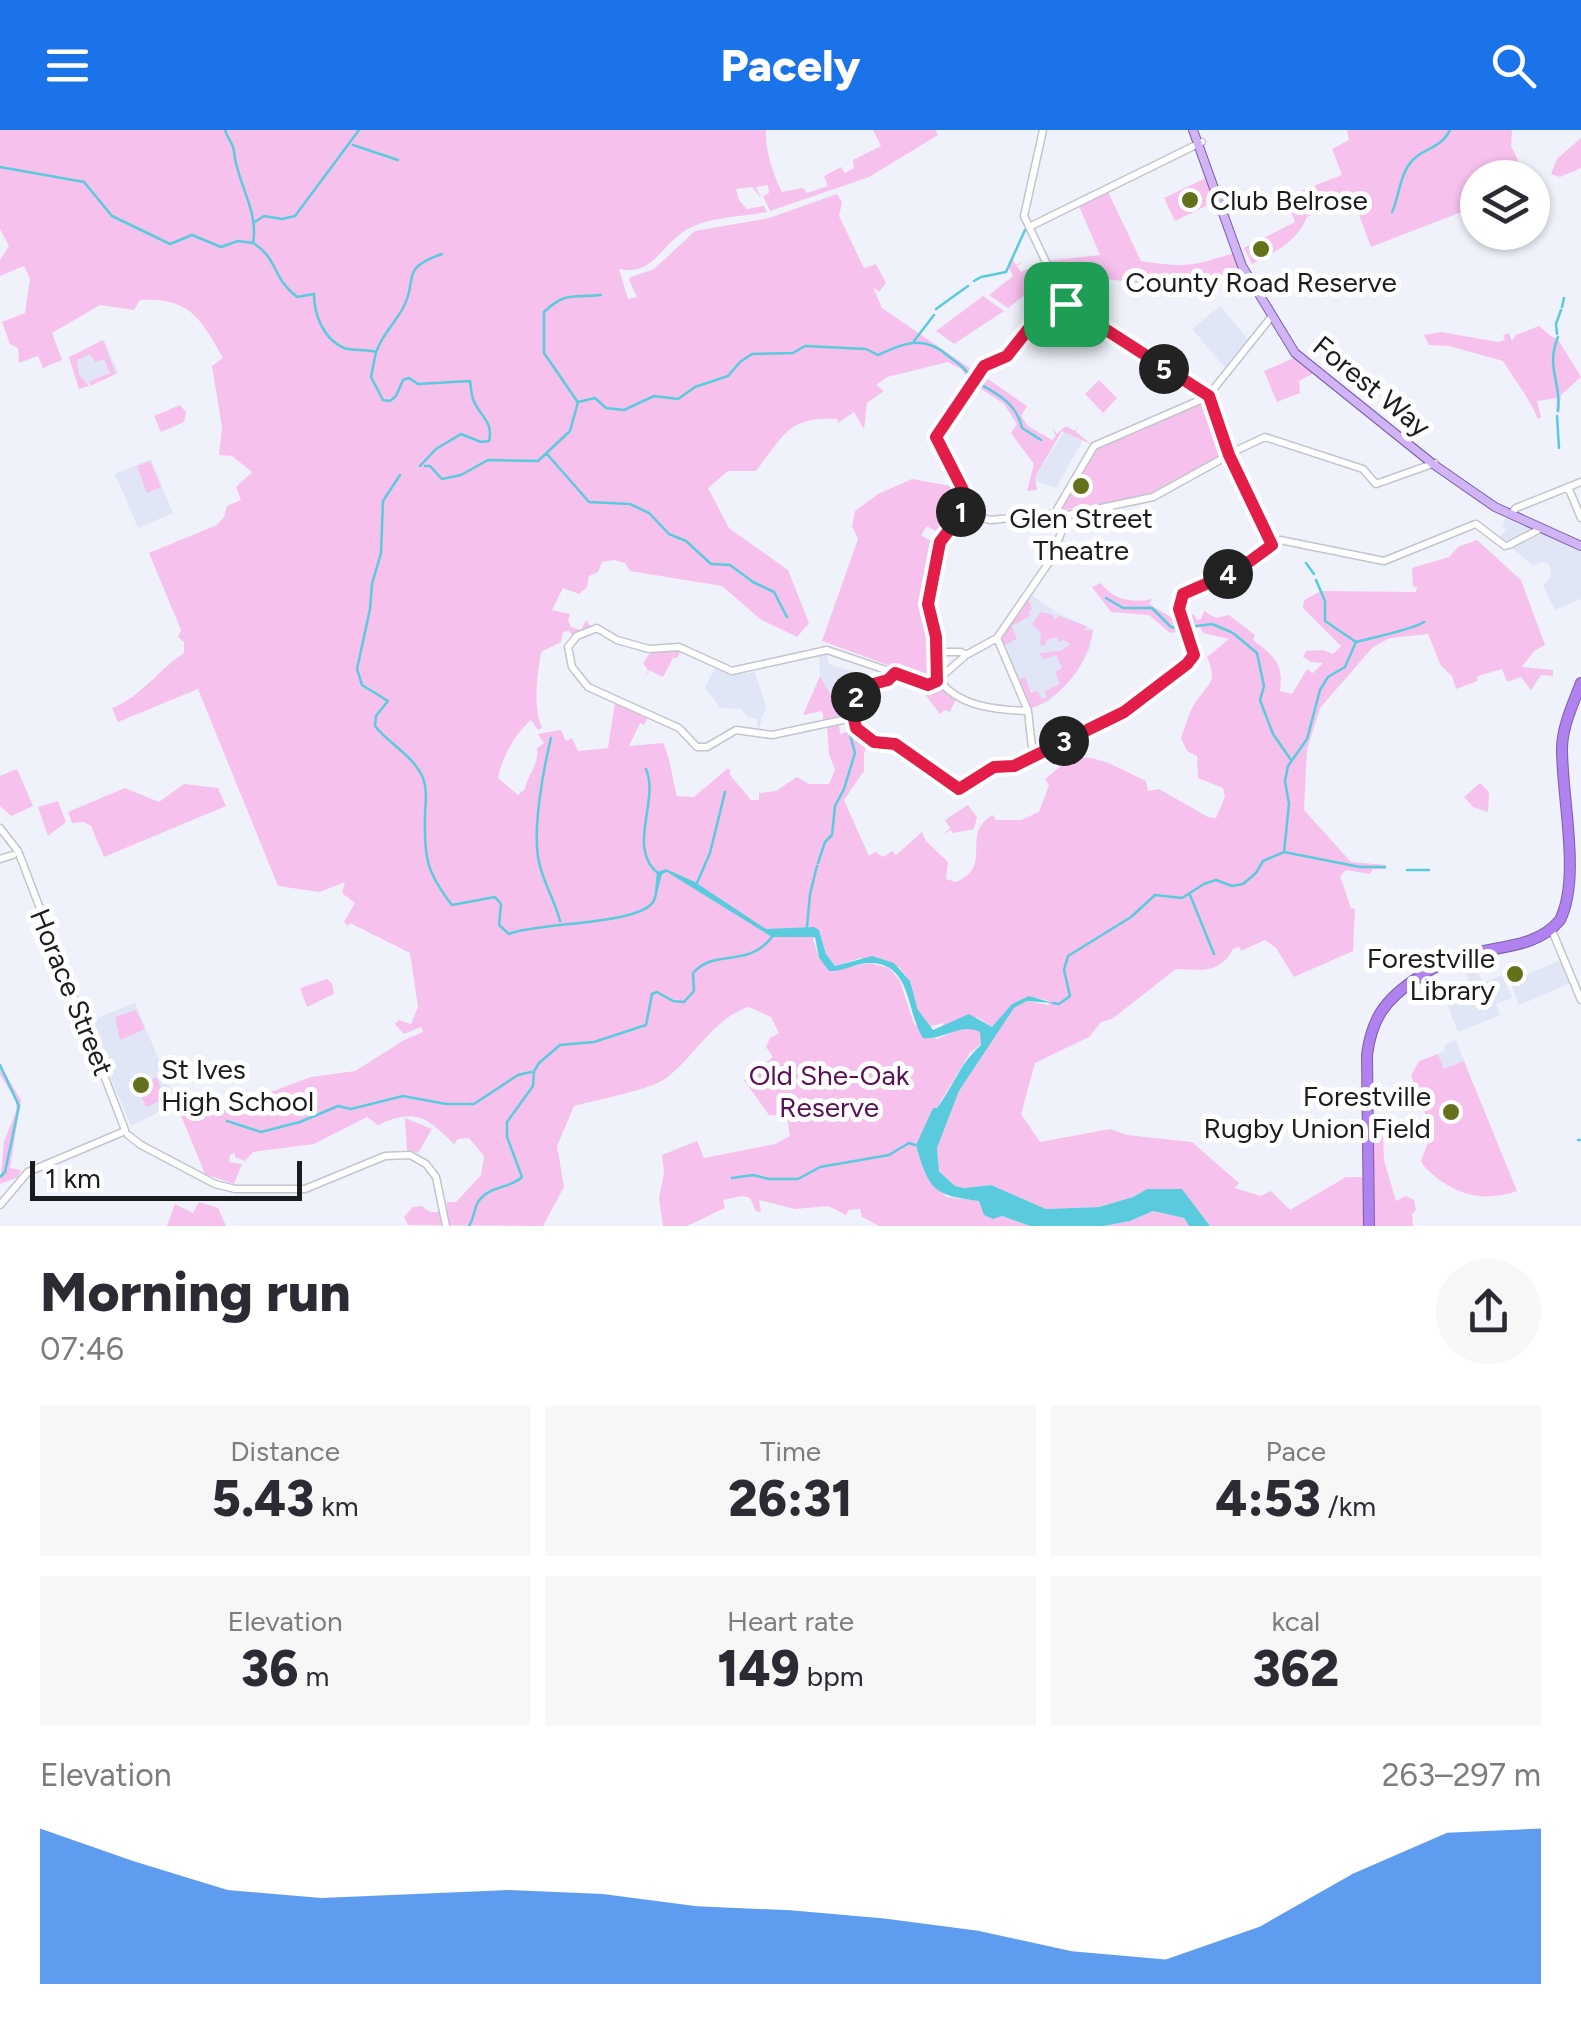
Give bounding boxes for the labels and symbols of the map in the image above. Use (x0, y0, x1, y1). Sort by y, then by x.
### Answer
place label: Club Belrose (1210, 183, 1368, 217)
marker: Club Belrose (1179, 189, 1201, 211)
marker: County Road Reserve (1250, 238, 1272, 260)
pin (1024, 262, 1109, 347)
place label: County Road Reserve (1125, 265, 1397, 299)
street label: Forest Way (1306, 328, 1438, 444)
pin: 5 (1139, 344, 1189, 394)
marker: Glen Street Theatre (1070, 475, 1092, 497)
pin: 1 (936, 487, 986, 537)
place label: Glen Street Theatre (1009, 501, 1153, 567)
pin: 4 (1203, 549, 1253, 599)
pin: 2 (831, 672, 881, 722)
pin: 3 (1039, 716, 1089, 766)
street label: Horace Street (23, 904, 121, 1080)
place label: Forestville Library (1367, 941, 1495, 1007)
marker: Forestville Library (1504, 963, 1526, 985)
place label: St Ives High School (161, 1052, 314, 1118)
park label: Old She-Oak Reserve (749, 1058, 910, 1124)
marker: St Ives High School (130, 1074, 152, 1096)
place label: Forestville Rugby Union Field (1203, 1079, 1431, 1145)
marker: Forestville Rugby Union Field (1440, 1101, 1462, 1123)
scale bar (30, 1156, 302, 1200)

